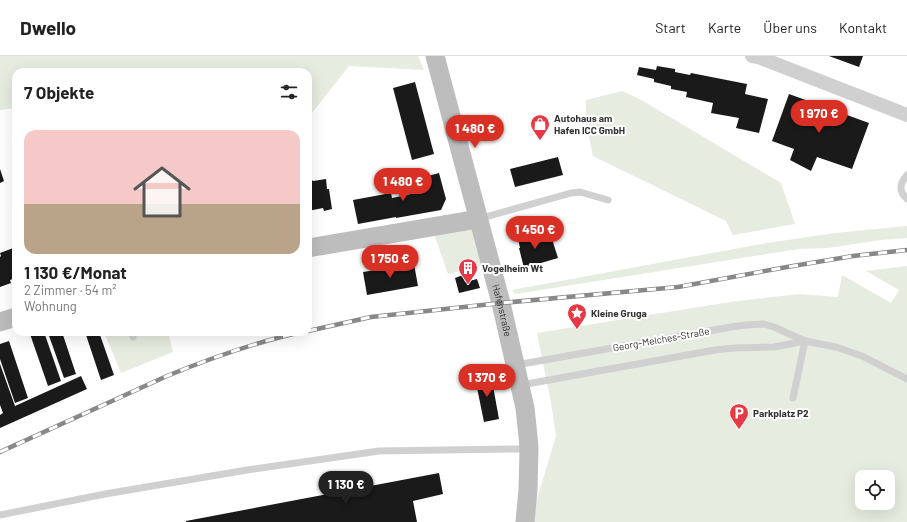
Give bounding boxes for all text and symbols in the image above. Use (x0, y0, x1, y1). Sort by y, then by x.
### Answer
text: Dwello (20, 16, 76, 39)
text: Start (655, 19, 686, 36)
text: Karte (708, 19, 741, 36)
text: Über uns (763, 19, 817, 36)
text: Kontakt (839, 19, 887, 36)
icon: filters (278, 81, 300, 103)
text: 7 Objekte (24, 82, 94, 102)
pin: 1 970 € (782, 100, 856, 134)
text: 1 970 € (800, 105, 838, 121)
place label: Autohaus am Hafen ICC GmbH (554, 112, 625, 136)
shop icon: Autohaus am Hafen ICC GmbH (529, 113, 551, 141)
pin: 1 480 € (438, 115, 512, 149)
text: 1 480 € (455, 120, 495, 136)
icon: home (126, 156, 198, 228)
pin: 1 480 € (366, 168, 440, 202)
text: 1 480 € (383, 173, 423, 189)
pin: 1 450 € (498, 216, 572, 250)
text: 1 450 € (515, 221, 555, 237)
pin: 1 750 € (353, 245, 427, 279)
text: 1 750 € (371, 250, 409, 266)
building icon: Vogelheim Wt (457, 257, 479, 285)
text: 1 130 €/Monat (24, 262, 127, 282)
place label: Vogelheim Wt (482, 262, 543, 274)
text: 2 Zimmer · 54 m² (24, 282, 116, 298)
street label: Hafenstraße (490, 283, 514, 338)
text: Wohnung (24, 298, 77, 314)
place icon: Kleine Gruga (566, 302, 588, 330)
place label: Kleine Gruga (591, 307, 647, 319)
street label: Georg-Melches-Straße (612, 325, 710, 353)
pin: 1 370 € (450, 364, 524, 398)
text: 1 370 € (468, 369, 506, 385)
parking icon: Parkplatz P2 (728, 402, 750, 430)
place label: Parkplatz P2 (753, 407, 809, 419)
map controls (855, 470, 895, 510)
button: locate (855, 470, 895, 510)
pin: 1 130 € (309, 471, 383, 505)
text: 1 130 € (327, 476, 365, 492)

